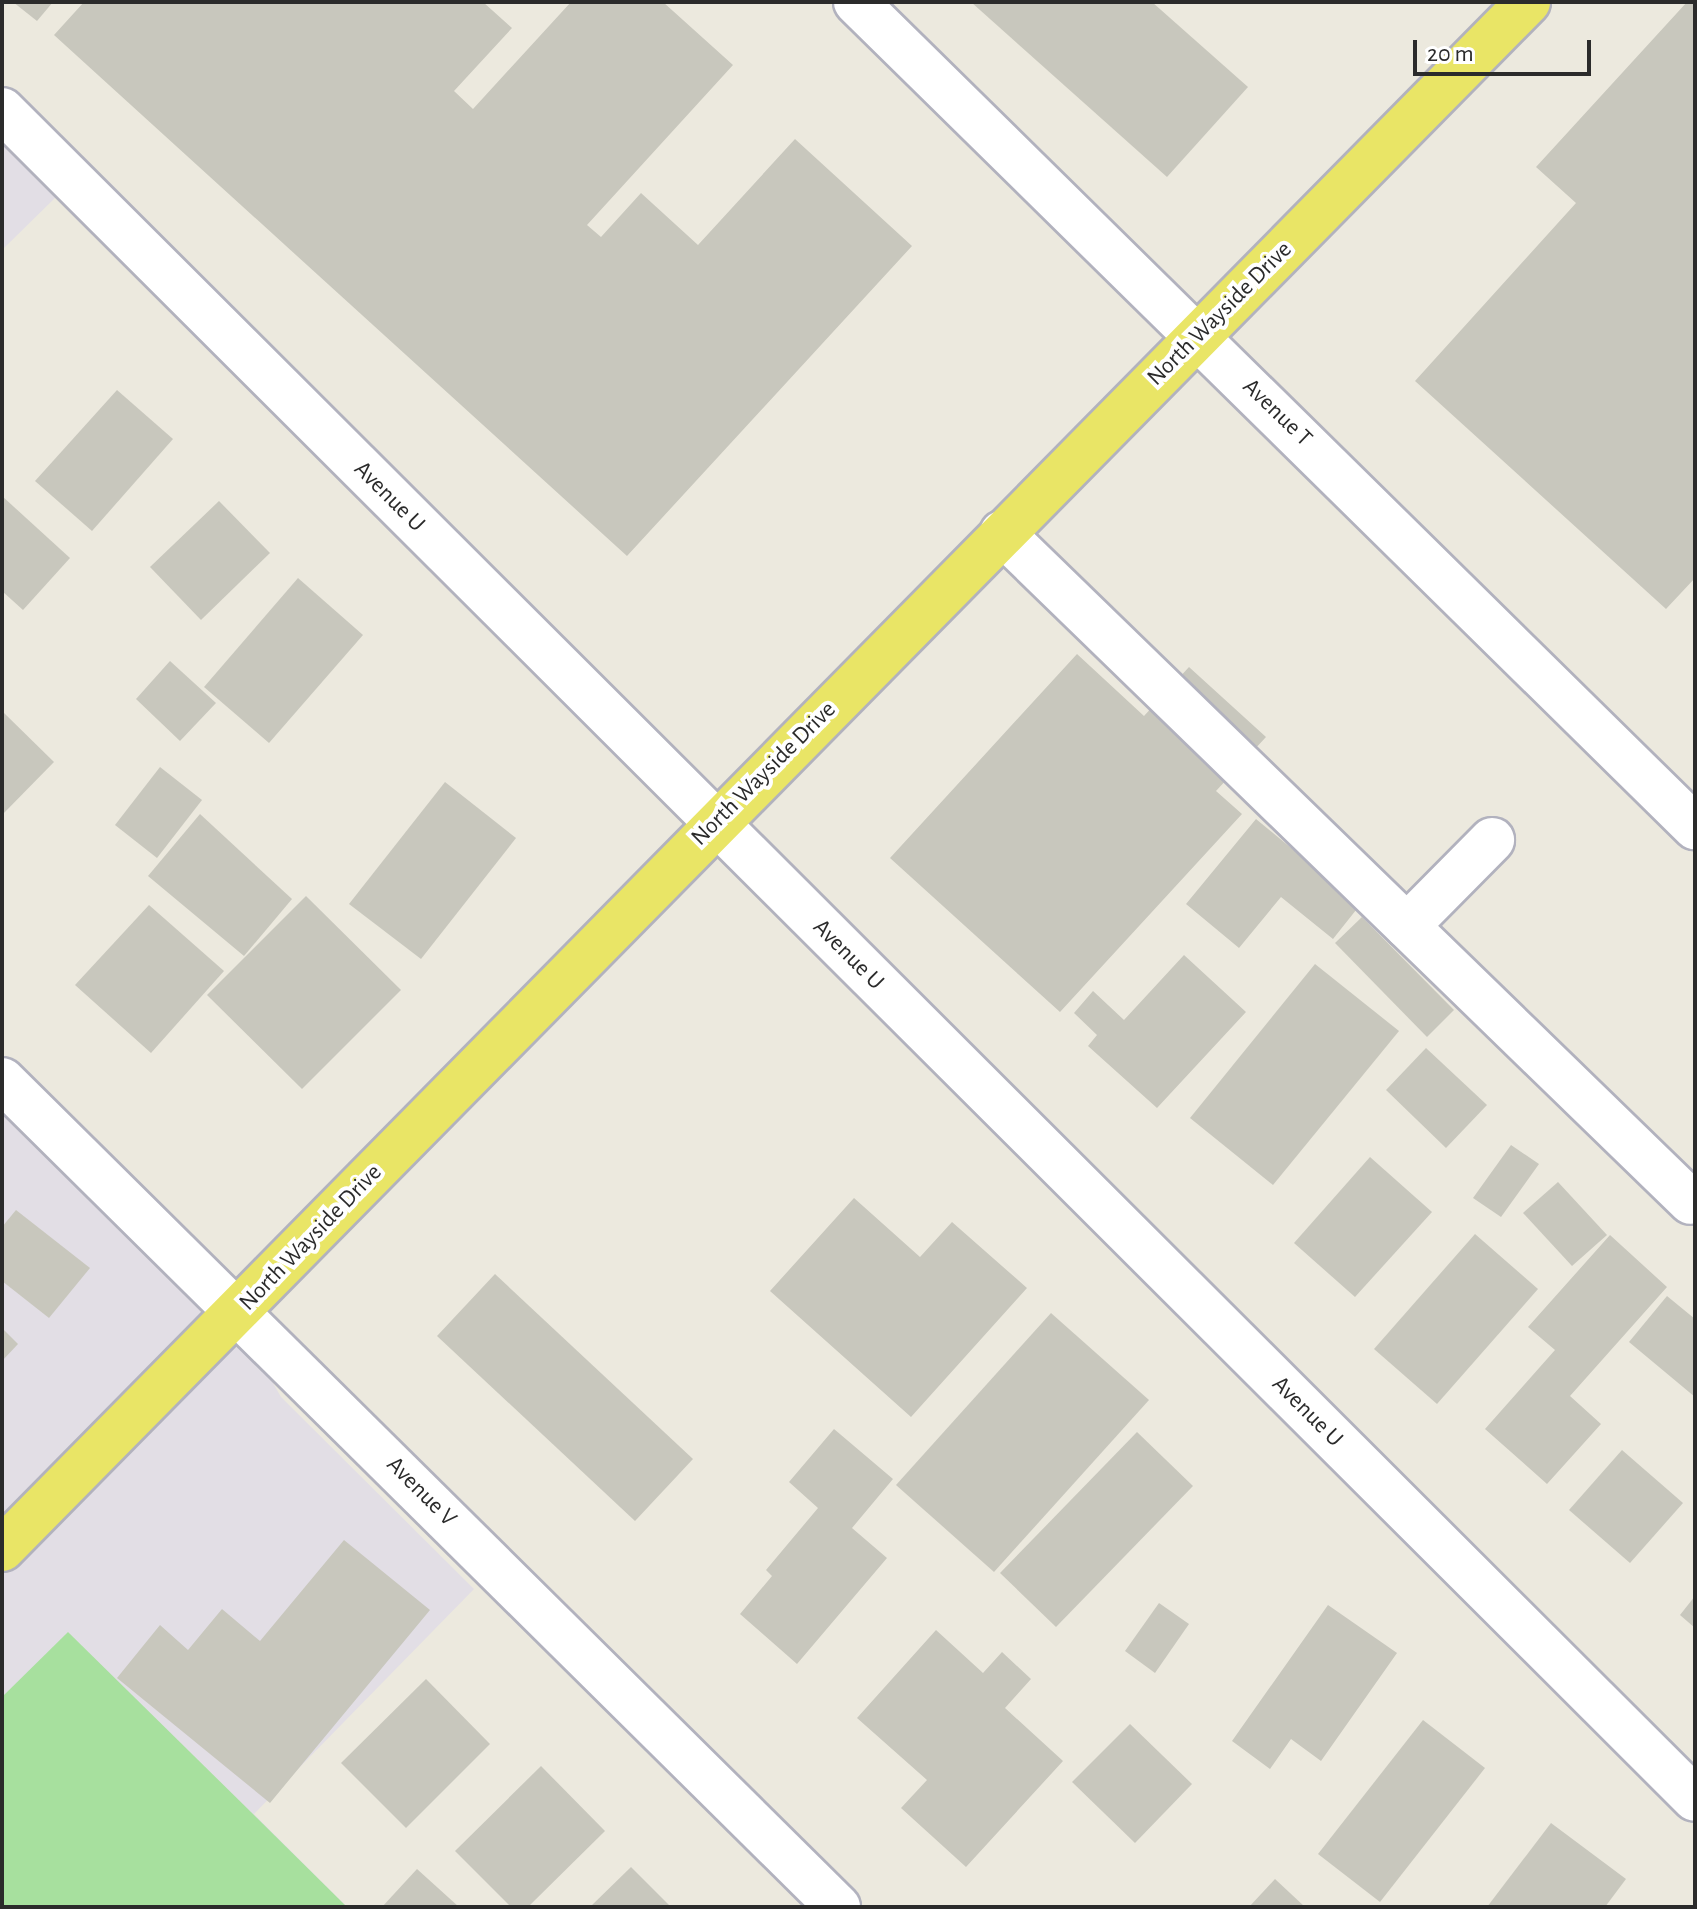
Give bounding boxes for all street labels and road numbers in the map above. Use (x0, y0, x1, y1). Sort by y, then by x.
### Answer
street label: North Wayside Drive (1142, 236, 1298, 392)
street label: Avenue T (1236, 373, 1318, 453)
street label: Avenue U (347, 455, 431, 539)
street label: North Wayside Drive (686, 696, 842, 852)
street label: Avenue U (806, 913, 890, 997)
street label: North Wayside Drive (234, 1159, 388, 1317)
street label: Avenue U (1265, 1370, 1349, 1454)
street label: Avenue V (380, 1451, 462, 1533)

